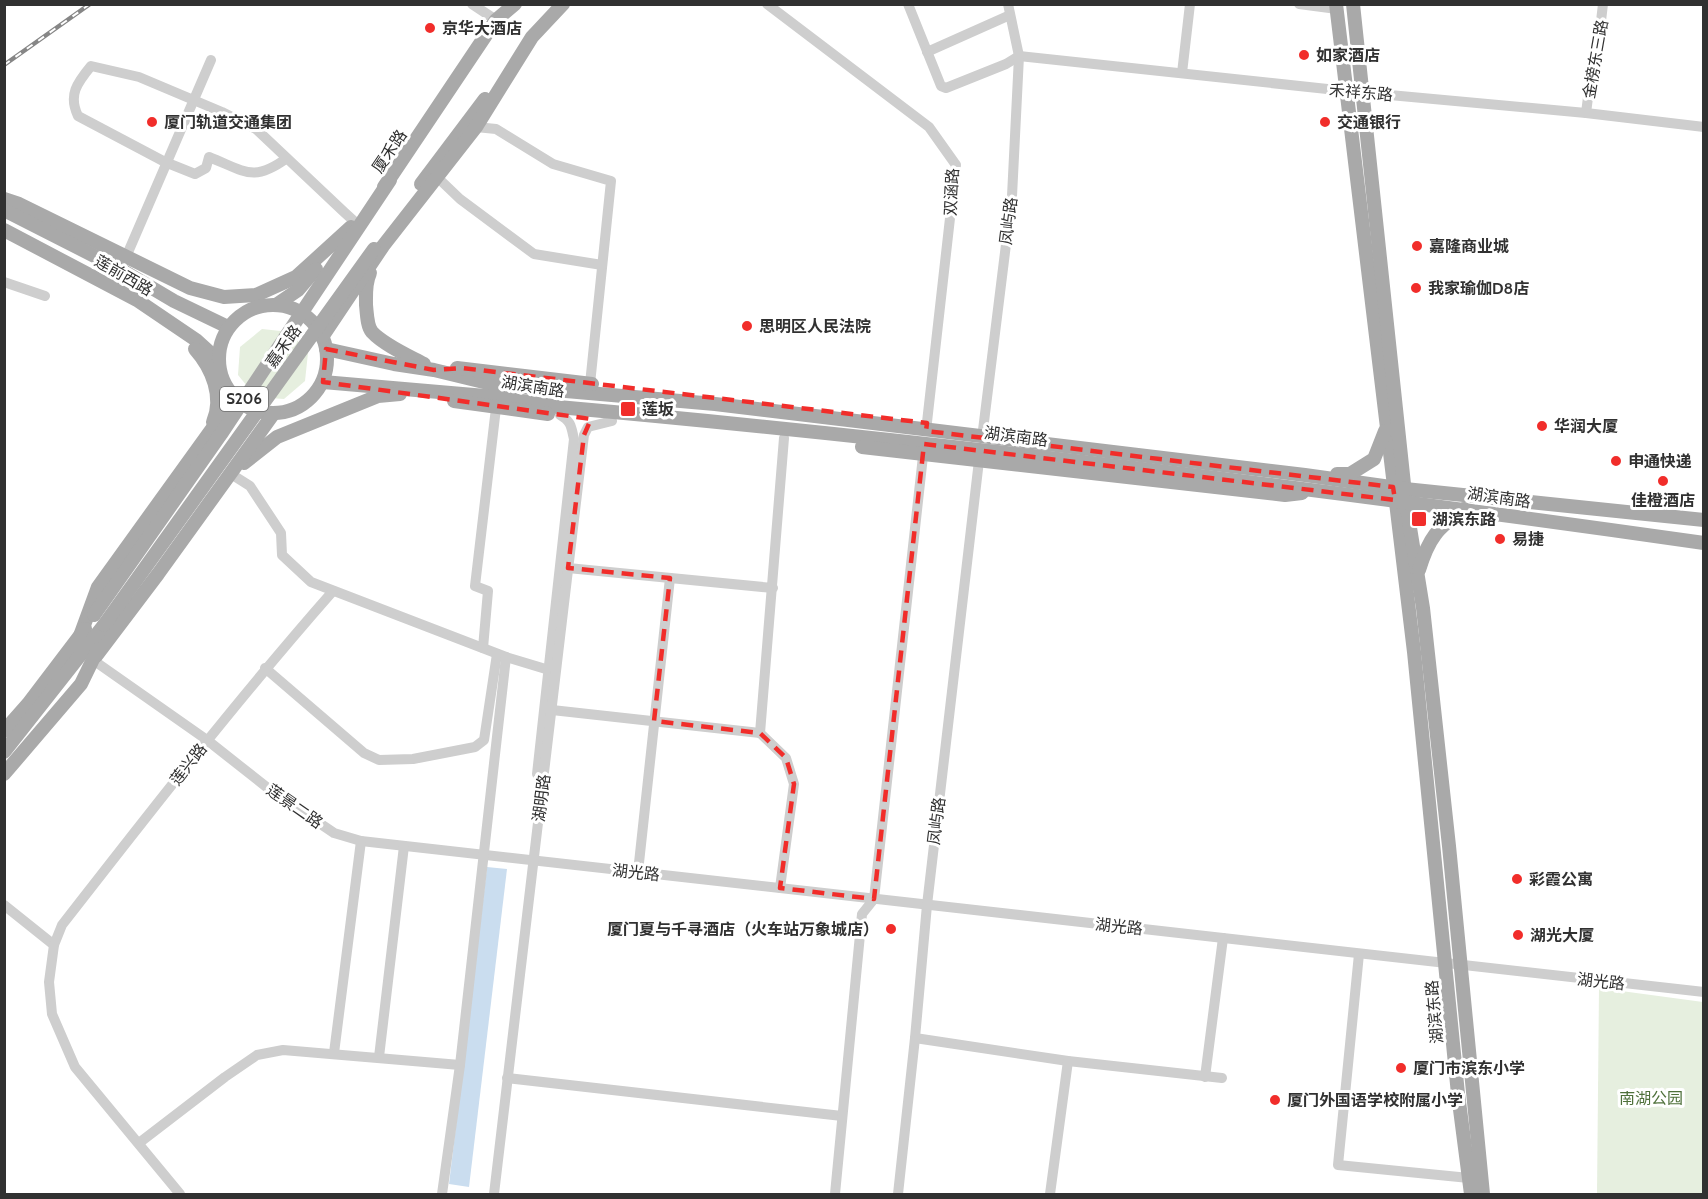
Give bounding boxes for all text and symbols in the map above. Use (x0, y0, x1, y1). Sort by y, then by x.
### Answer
street label: 金榜东三路 (1579, 18, 1612, 100)
place label: 京华大酒店 (442, 19, 522, 38)
marker: 京华大酒店 (423, 21, 437, 35)
place label: 如家酒店 (1316, 46, 1380, 65)
marker: 如家酒店 (1297, 48, 1311, 62)
street label: 禾祥东路 (1328, 80, 1394, 105)
place label: 厦门轨道交通集团 (164, 113, 292, 132)
place label: 交通银行 (1337, 113, 1401, 132)
marker: 厦门轨道交通集团 (145, 115, 159, 129)
marker: 交通银行 (1318, 115, 1332, 129)
street label: 厦禾路 (368, 126, 411, 176)
street label: 双涵路 (941, 168, 962, 216)
street label: 凤屿路 (996, 196, 1021, 246)
place label: 嘉隆商业城 (1429, 237, 1509, 256)
marker: 嘉隆商业城 (1410, 239, 1424, 253)
street label: 莲前西路 (91, 251, 156, 300)
place label: 我家瑜伽D8店 (1428, 279, 1529, 298)
marker: 我家瑜伽D8店 (1409, 281, 1423, 295)
place label: 思明区人民法院 (759, 317, 871, 336)
marker: 思明区人民法院 (740, 319, 754, 333)
street label: 嘉禾路 (262, 321, 305, 371)
street label: 湖滨南路 (500, 372, 566, 401)
road number: S206 (220, 387, 268, 411)
marker: 莲坂 (619, 400, 637, 418)
place label: 莲坂 (642, 400, 674, 419)
place label: 华润大厦 (1554, 417, 1618, 436)
marker: 华润大厦 (1535, 419, 1549, 433)
street label: 湖滨南路 (983, 423, 1049, 450)
place label: 申通快递 (1628, 452, 1692, 471)
marker: 申通快递 (1609, 454, 1623, 468)
marker: 佳橙酒店 (1656, 474, 1670, 488)
street label: 湖滨南路 (1466, 484, 1532, 511)
place label: 佳橙酒店 (1631, 491, 1695, 510)
marker: 湖滨东路 (1410, 510, 1428, 528)
place label: 湖滨东路 (1432, 510, 1496, 529)
place label: 易捷 (1512, 530, 1544, 549)
marker: 易捷 (1493, 532, 1507, 546)
street label: 莲兴路 (166, 740, 211, 789)
street label: 湖明路 (529, 773, 554, 823)
street label: 莲景二路 (263, 780, 326, 833)
street label: 凤屿路 (924, 796, 949, 846)
street label: 湖光路 (611, 861, 661, 884)
place label: 彩霞公寓 (1529, 870, 1593, 889)
marker: 彩霞公寓 (1510, 872, 1524, 886)
street label: 湖光路 (1094, 915, 1144, 938)
place label: 厦门夏与千寻酒店（火车站万象城店） (607, 920, 879, 939)
marker: 厦门夏与千寻酒店（火车站万象城店） (884, 922, 898, 936)
place label: 湖光大厦 (1530, 926, 1594, 945)
marker: 湖光大厦 (1511, 928, 1525, 942)
street label: 湖光路 (1576, 970, 1626, 993)
street label: 湖滨东路 (1422, 979, 1447, 1045)
place label: 厦门市滨东小学 (1413, 1059, 1525, 1078)
marker: 厦门市滨东小学 (1394, 1061, 1408, 1075)
park label: 南湖公园 (1619, 1089, 1683, 1108)
place label: 厦门外国语学校附属小学 (1287, 1091, 1463, 1110)
marker: 厦门外国语学校附属小学 (1268, 1093, 1282, 1107)

